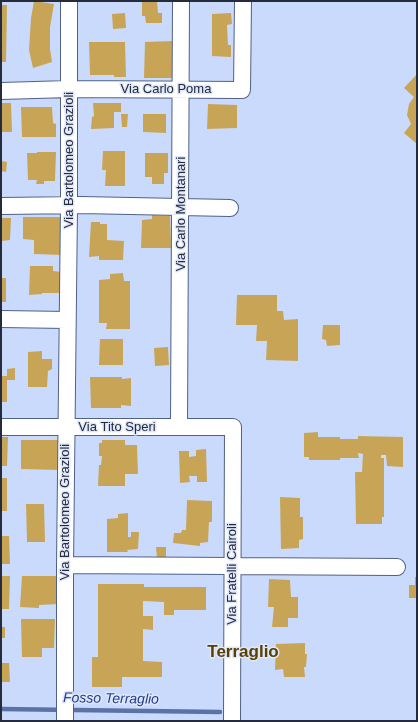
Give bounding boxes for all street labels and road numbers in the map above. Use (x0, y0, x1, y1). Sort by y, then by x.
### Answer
street label: Via Carlo Poma (121, 81, 211, 97)
street label: Via Bartolomeo Grazioli (61, 92, 77, 228)
street label: Via Carlo Montanari (173, 157, 189, 271)
street label: Via Tito Speri (78, 419, 156, 435)
street label: Via Bartolomeo Grazioli (57, 444, 73, 580)
street label: Via Fratelli Cairoli (224, 523, 240, 625)

